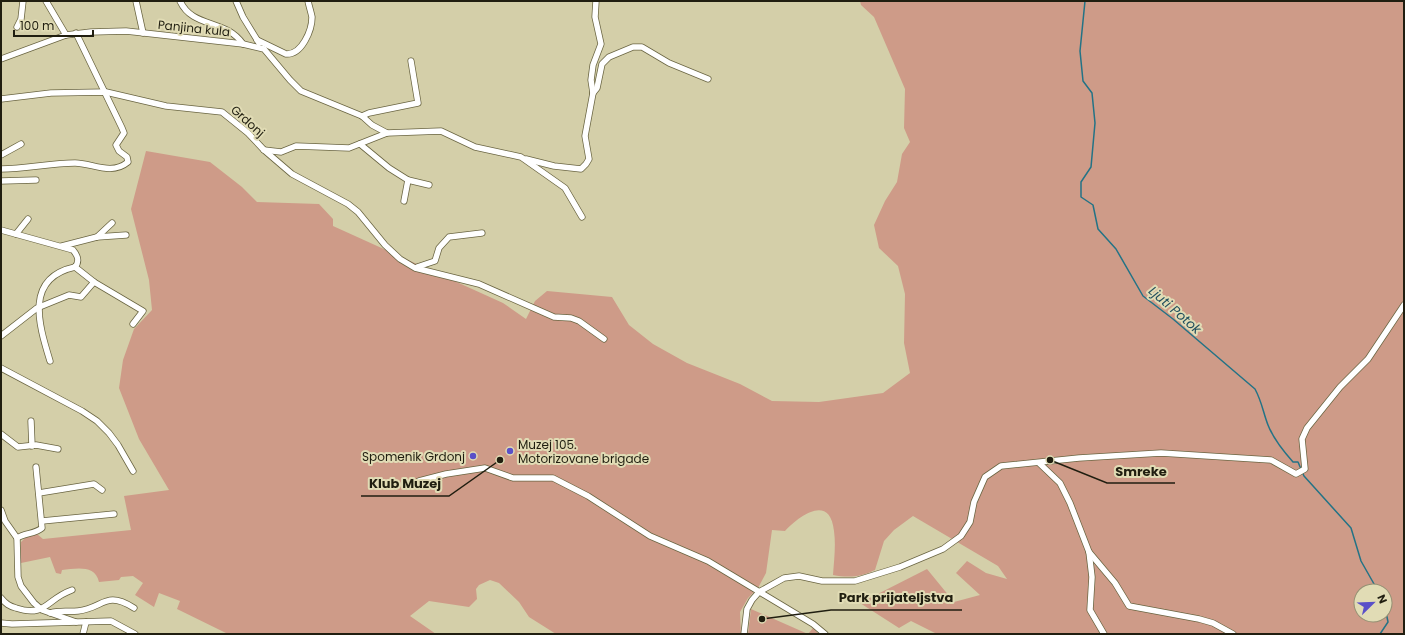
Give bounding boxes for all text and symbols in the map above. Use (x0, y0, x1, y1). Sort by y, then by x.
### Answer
scale bar (14, 12, 93, 38)
street label: Panjina kula (157, 16, 231, 40)
text: 100 m (20, 17, 54, 34)
street label: Grdonj (227, 101, 269, 141)
water label: Ljuti Potok (1144, 282, 1207, 339)
place label: Muzej 105. Motorizovane brigade (518, 436, 649, 467)
marker: Muzej 105. Motorizovane brigade (505, 446, 515, 456)
place label: Spomenik Grdonj (362, 448, 465, 465)
marker: Spomenik Grdonj (468, 451, 478, 461)
callout: Smreke (1107, 458, 1175, 483)
text: Smreke (1115, 462, 1167, 481)
callout: Klub Muzej (361, 471, 449, 496)
text: Klub Muzej (369, 474, 441, 493)
north arrow (1353, 583, 1393, 623)
callout: Park prijateljstva (831, 585, 962, 610)
text: Park prijateljstva (839, 588, 953, 607)
text: N (1373, 592, 1391, 606)

